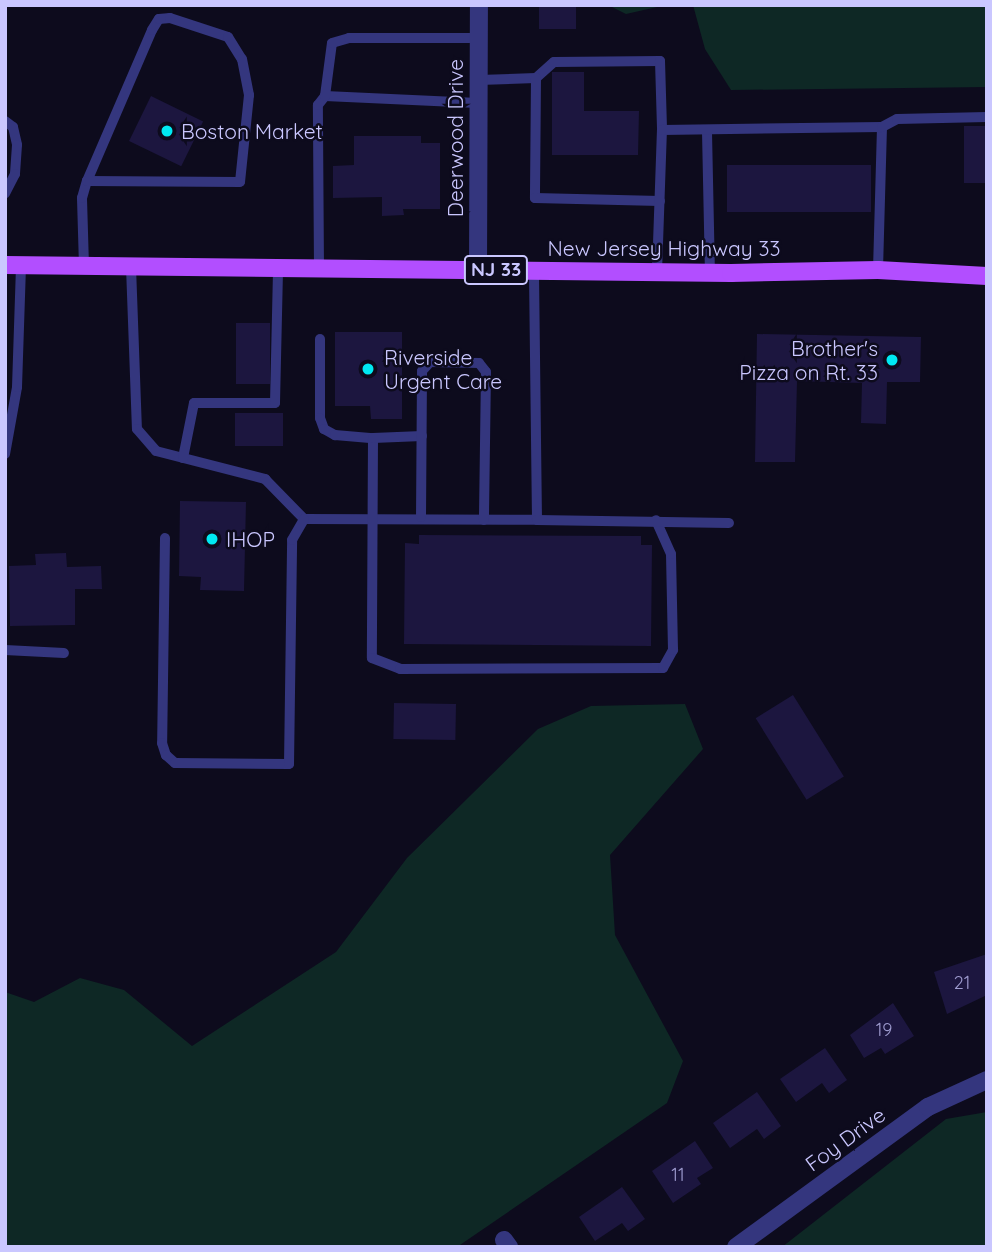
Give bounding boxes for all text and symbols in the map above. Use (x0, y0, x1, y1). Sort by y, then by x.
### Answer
street label: Deerwood Drive (442, 59, 468, 217)
place label: Boston Market (181, 118, 323, 144)
marker: Boston Market (159, 123, 175, 139)
street label: New Jersey Highway 33 (548, 235, 780, 261)
road number: NJ 33 (463, 254, 529, 286)
place label: Brother's Pizza on Rt. 33 (739, 335, 878, 385)
place label: Riverside Urgent Care (384, 344, 502, 394)
marker: Brother's Pizza on Rt. 33 (884, 352, 900, 368)
marker: Riverside Urgent Care (358, 359, 378, 379)
place label: IHOP (226, 526, 275, 552)
marker: IHOP (204, 531, 220, 547)
house number: 21 (954, 972, 970, 994)
house number: 19 (876, 1019, 892, 1041)
street label: Foy Drive (800, 1102, 890, 1176)
house number: 11 (671, 1164, 685, 1186)

